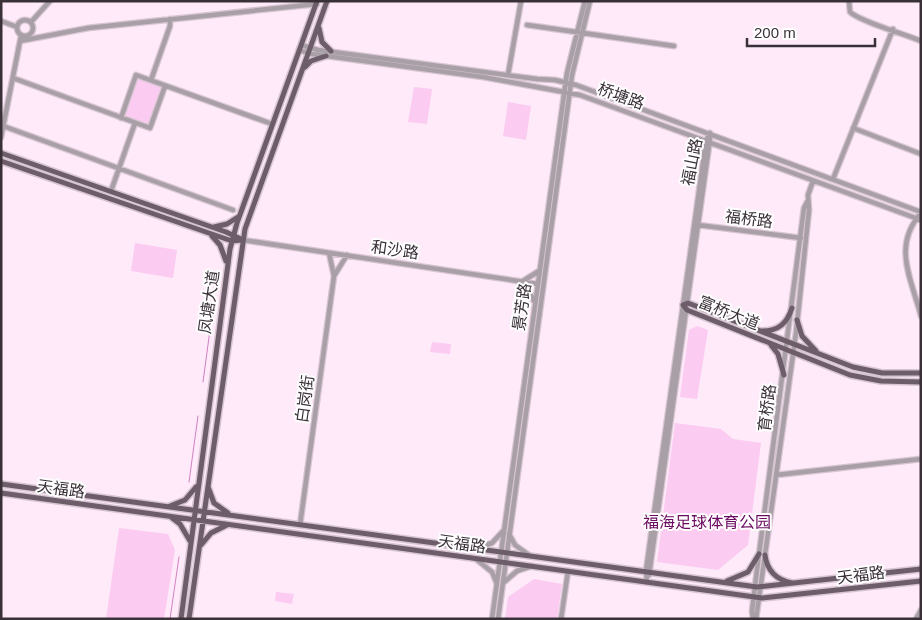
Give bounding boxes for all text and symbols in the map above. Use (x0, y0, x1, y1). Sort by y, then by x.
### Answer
scale bar (747, 15, 874, 47)
text: 200 m (754, 24, 796, 41)
street label: 桥塘路 (596, 80, 646, 112)
street label: 福山路 (679, 137, 705, 187)
street label: 福桥路 (724, 208, 774, 230)
street label: 和沙路 (370, 238, 420, 262)
street label: 凤塘大道 (196, 269, 222, 335)
street label: 景芳路 (510, 282, 534, 332)
street label: 富桥大道 (696, 293, 762, 333)
street label: 白岗街 (293, 374, 317, 424)
street label: 育桥路 (756, 383, 778, 433)
street label: 天福路 (36, 477, 86, 501)
park label: 福海足球体育公园 (643, 514, 771, 531)
street label: 天福路 (437, 532, 487, 556)
street label: 天福路 (836, 564, 886, 586)

